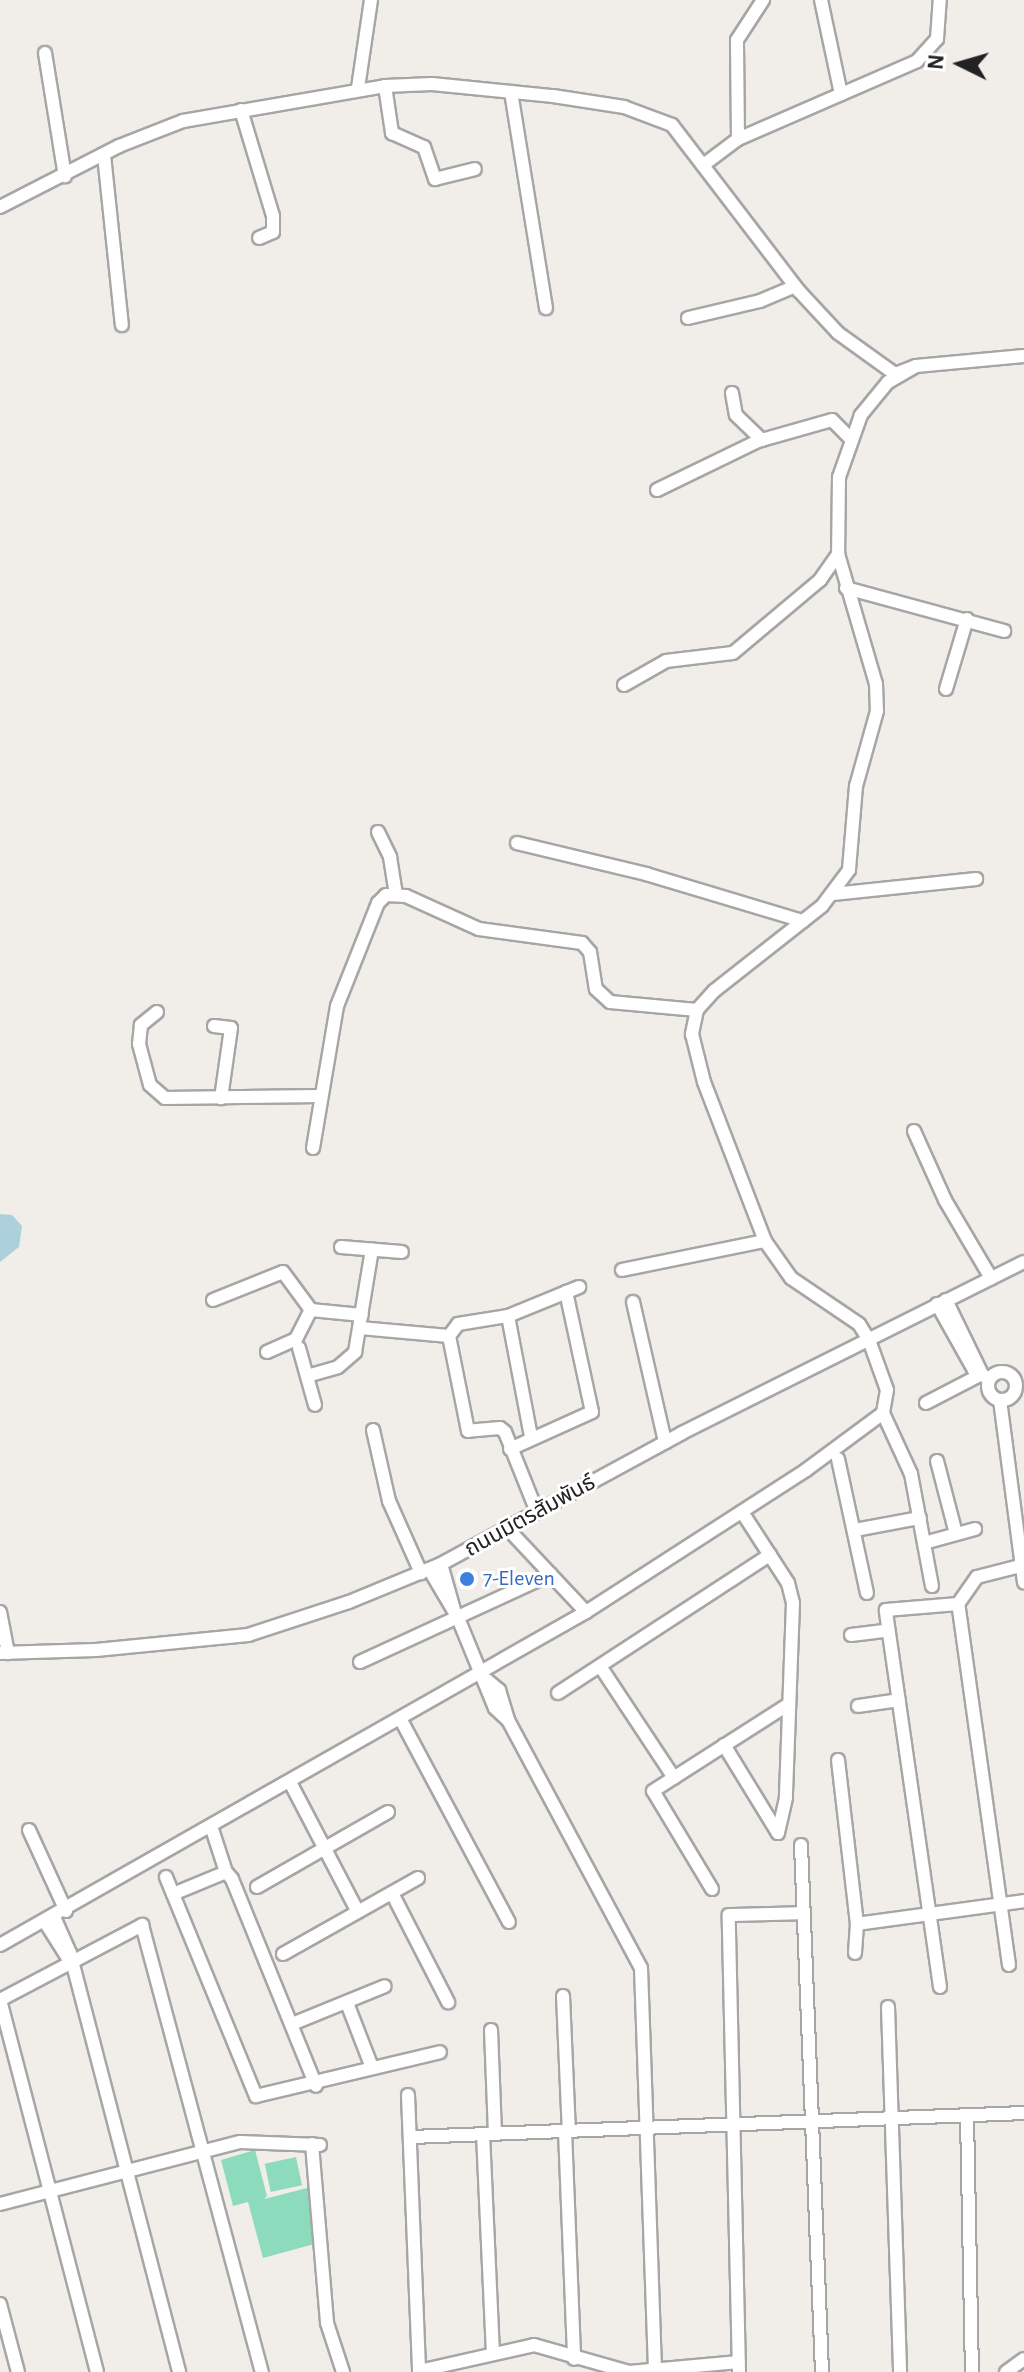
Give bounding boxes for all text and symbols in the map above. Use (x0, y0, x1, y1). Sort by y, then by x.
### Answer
north arrow (920, 24, 1000, 104)
text: N (924, 53, 948, 70)
street label: ถนนมิตรสัมพันธ์ (460, 1469, 600, 1563)
place label: 7-Eleven (483, 1566, 555, 1592)
marker: 7-Eleven (458, 1570, 476, 1588)

